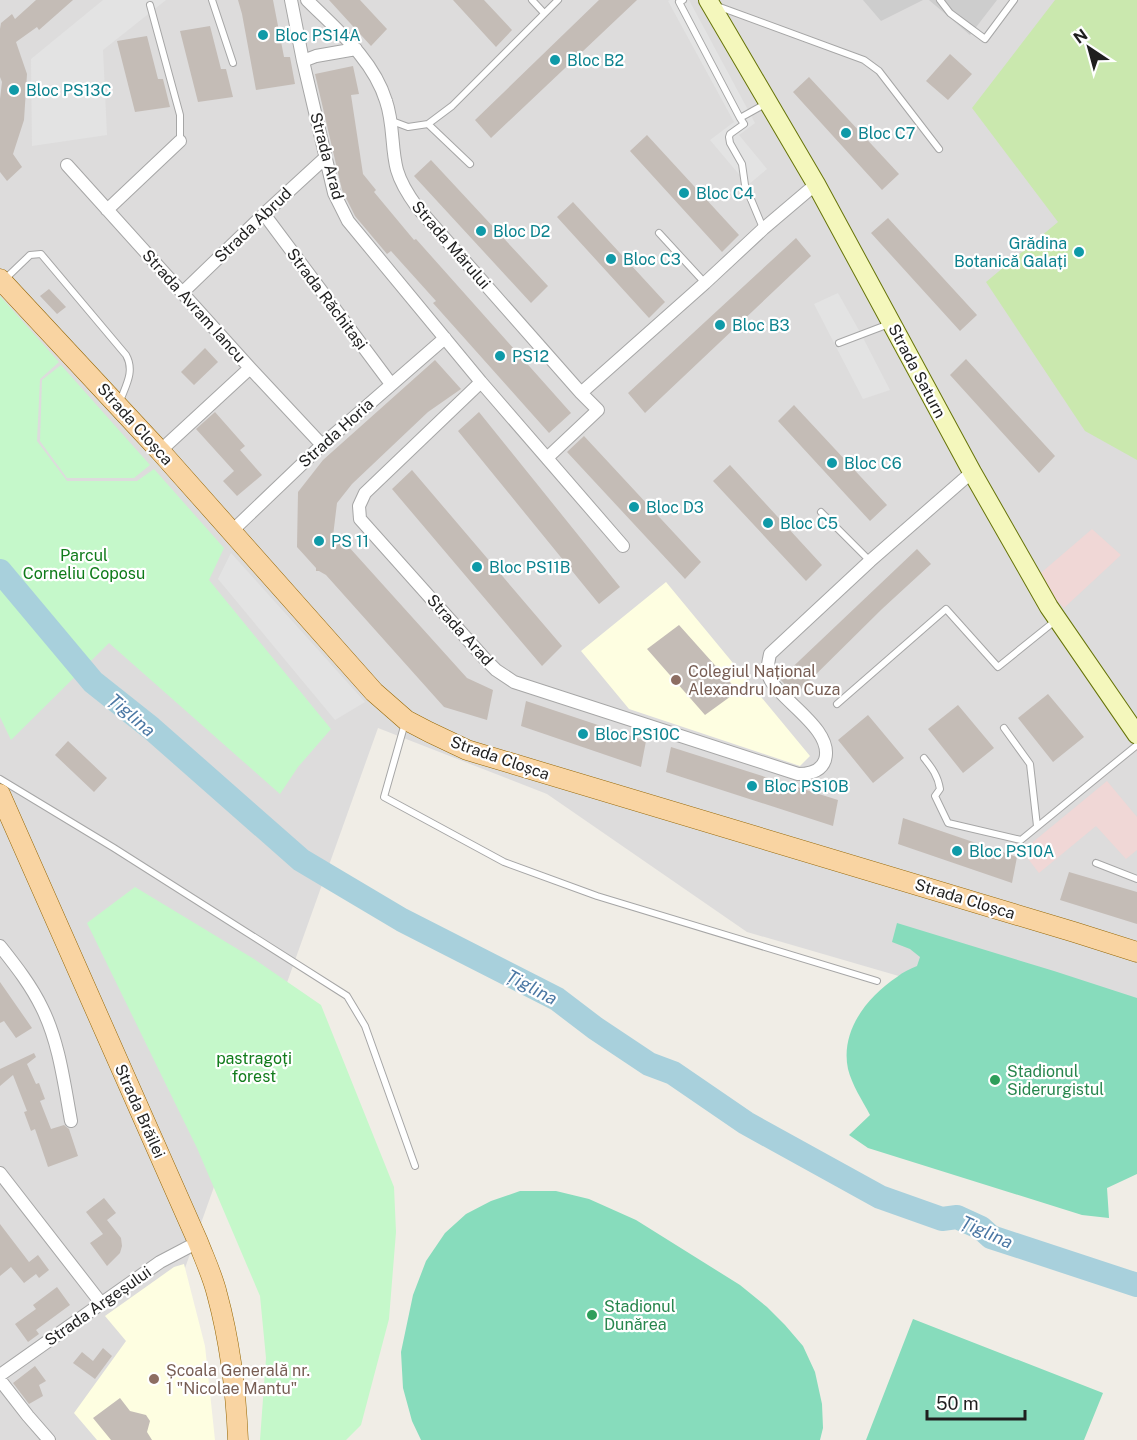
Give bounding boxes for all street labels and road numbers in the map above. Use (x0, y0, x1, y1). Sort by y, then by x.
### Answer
street label: Strada Arad (306, 110, 348, 202)
street label: Strada Abrud (211, 184, 295, 266)
street label: Strada Mărului (408, 197, 494, 293)
street label: Strada Răchitași (283, 245, 371, 353)
street label: Strada Avram Iancu (138, 246, 250, 366)
street label: Strada Saturn (884, 321, 950, 421)
street label: Strada Cloșca (93, 379, 177, 469)
street label: Strada Horia (295, 394, 377, 472)
street label: Strada Arad (423, 590, 497, 670)
street label: Strada Cloșca (448, 732, 552, 784)
street label: Strada Cloșca (913, 875, 1017, 923)
street label: Strada Brăilei (111, 1061, 169, 1161)
street label: Strada Argeșului (41, 1262, 155, 1350)

